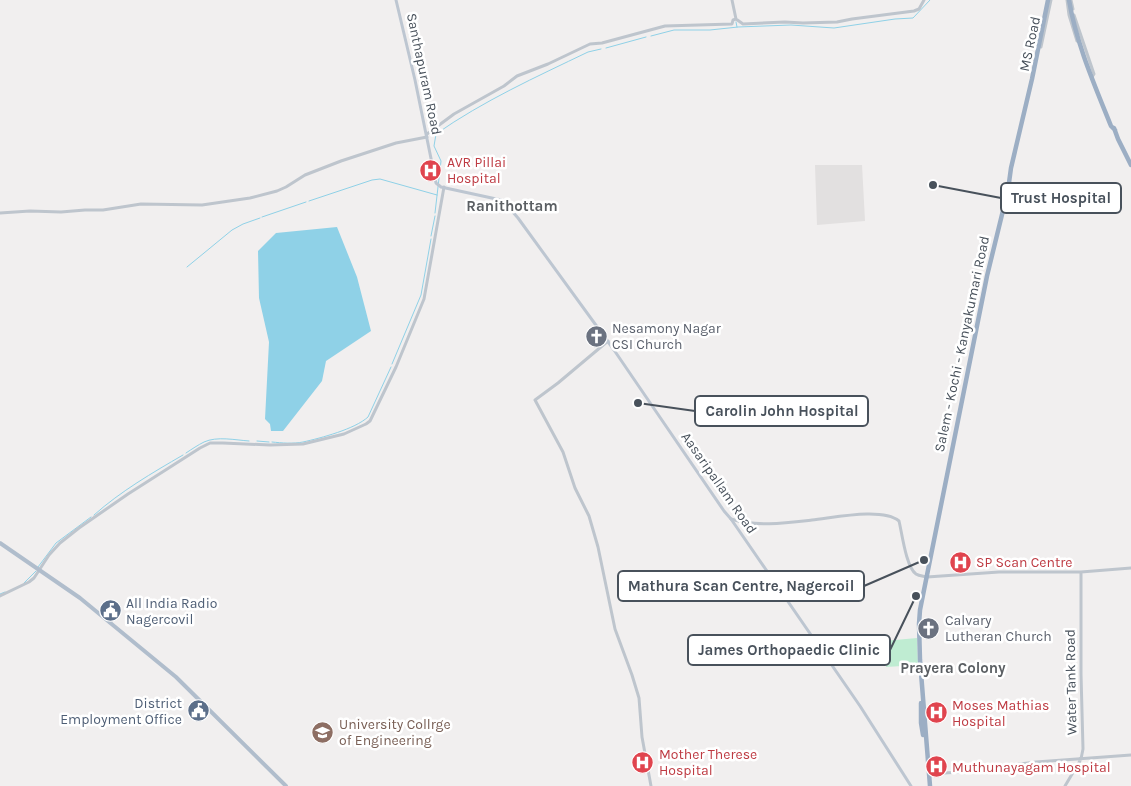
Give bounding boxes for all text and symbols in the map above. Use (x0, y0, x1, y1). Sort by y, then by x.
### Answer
street label: Santhapuram Road (403, 12, 445, 136)
street label: MS Road (1016, 15, 1044, 73)
place label: AVR Pillai Hospital (447, 154, 506, 187)
hospital icon: AVR Pillai Hospital (419, 158, 443, 182)
callout: Trust Hospital (1001, 183, 1121, 213)
text: Trust Hospital (1011, 189, 1111, 207)
district label: Ranithottam (466, 197, 558, 215)
street label: Salem - Kochi - Kanyakumari Road (931, 235, 993, 453)
place label: Nesamony Nagar CSI Church (612, 320, 722, 353)
church icon: Nesamony Nagar CSI Church (584, 324, 608, 348)
callout: Carolin John Hospital (695, 396, 868, 426)
text: Carolin John Hospital (705, 402, 859, 420)
street label: Aasaripallam Road (678, 429, 760, 537)
hospital icon: SP Scan Centre (948, 550, 972, 574)
place label: SP Scan Centre (976, 554, 1072, 571)
callout: Mathura Scan Centre, Nagercoil (618, 571, 864, 601)
text: Mathura Scan Centre, Nagercoil (628, 577, 854, 595)
place label: All India Radio Nagercovil (126, 595, 217, 628)
public building icon: All India Radio Nagercovil (98, 599, 122, 623)
place label: Calvary Lutheran Church (945, 612, 1052, 645)
church icon: Calvary Lutheran Church (917, 616, 941, 640)
street label: Water Tank Road (1062, 629, 1080, 735)
callout: James Orthopaedic Clinic (688, 635, 890, 665)
text: James Orthopaedic Clinic (698, 641, 880, 659)
district label: Prayera Colony (900, 659, 1006, 677)
place label: District Employment Office (60, 695, 182, 728)
place label: Moses Mathias Hospital (952, 697, 1049, 730)
public building icon: District Employment Office (186, 699, 210, 723)
hospital icon: Moses Mathias Hospital (924, 701, 948, 725)
place label: University Collrge of Engineering (339, 716, 451, 749)
school or university icon: University Collrge of Engineering (311, 720, 335, 744)
place label: Mother Therese Hospital (659, 746, 757, 779)
hospital icon: Mother Therese Hospital (631, 750, 655, 774)
hospital icon: Muthunayagam Hospital (924, 755, 948, 779)
place label: Muthunayagam Hospital (952, 759, 1111, 776)

